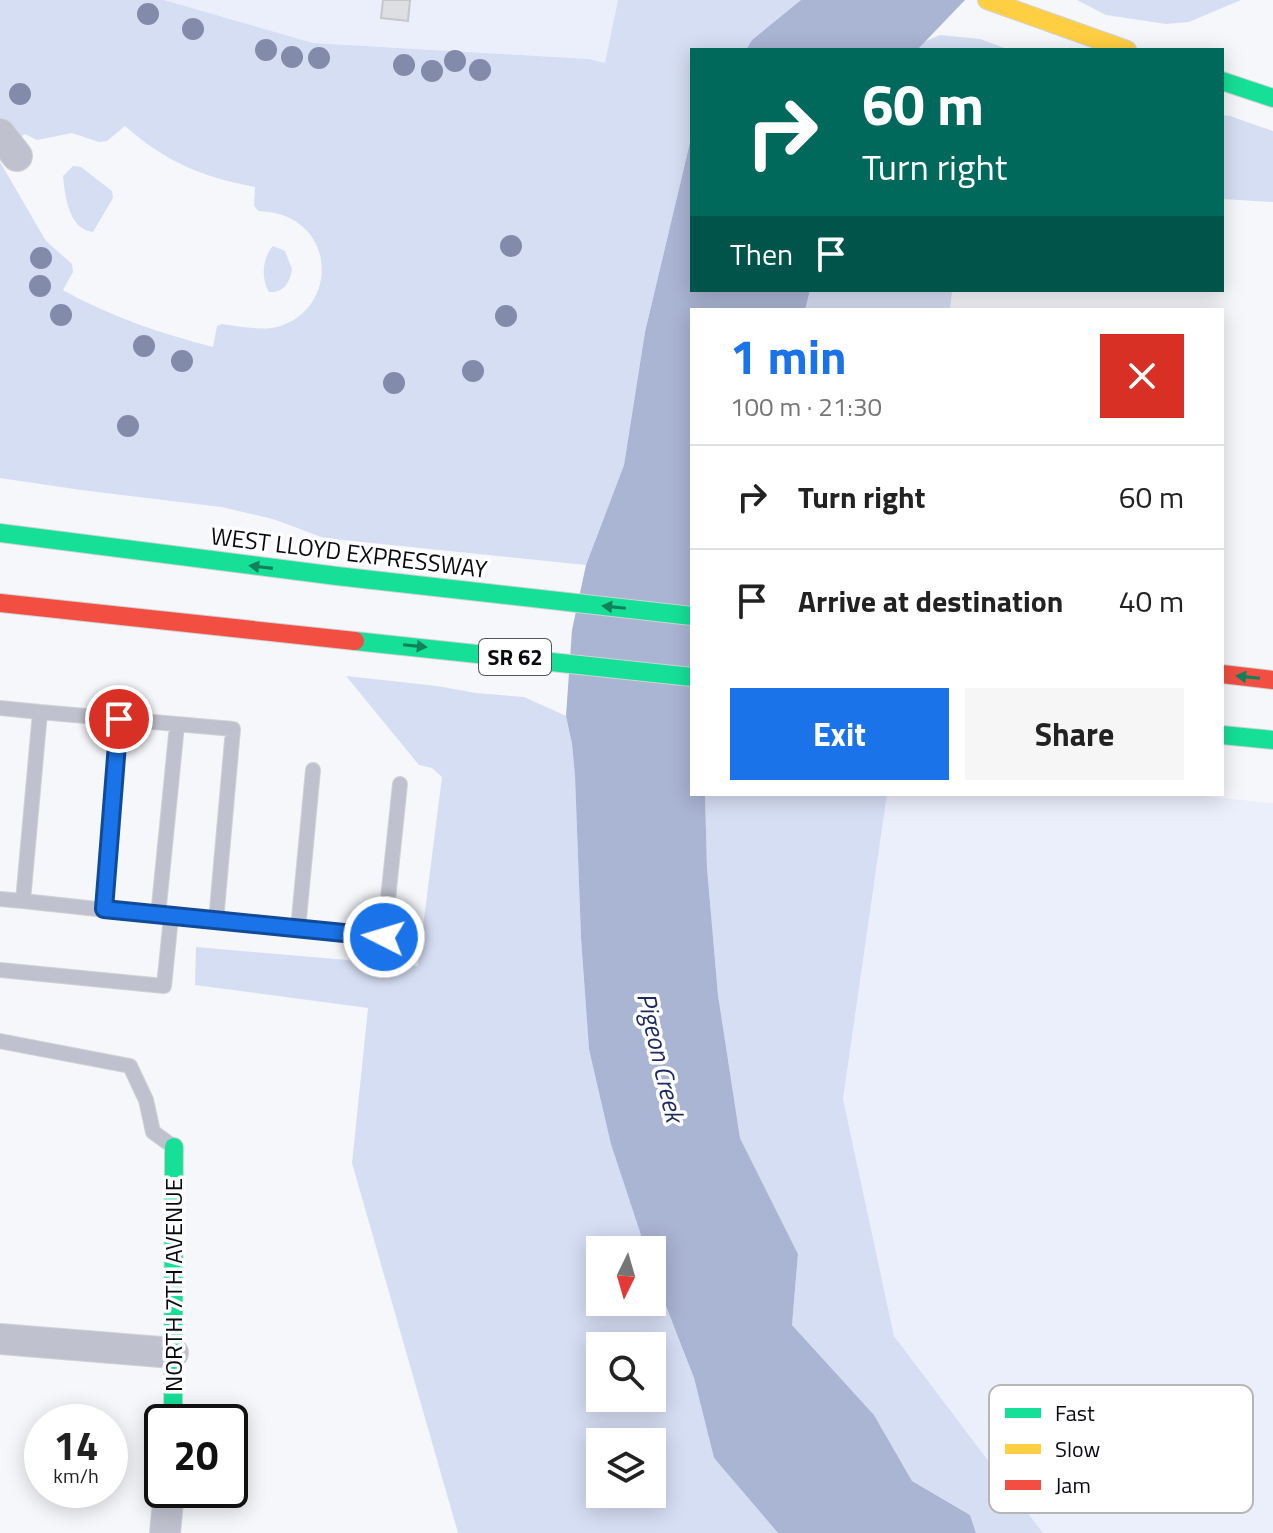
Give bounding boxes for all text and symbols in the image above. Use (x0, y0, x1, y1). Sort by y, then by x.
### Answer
text: 60 m (862, 62, 984, 147)
icon: right (730, 80, 834, 184)
text: Turn right (862, 139, 1007, 194)
text: Then (730, 231, 793, 277)
icon: arrive (809, 232, 853, 276)
text: 1 min (730, 320, 847, 393)
button: close (1100, 334, 1184, 418)
text: 100 m · 21:30 (730, 387, 882, 426)
text: Turn right (798, 474, 926, 520)
text: 60 m (1119, 474, 1184, 520)
icon: right (730, 475, 774, 519)
street label: WEST LLOYD EXPRESSWAY (209, 517, 489, 587)
one-way arrow (249, 560, 274, 573)
text: Arrive at destination (798, 578, 1063, 624)
text: 40 m (1119, 578, 1184, 624)
icon: arrive (730, 579, 774, 623)
one-way arrow (602, 600, 627, 613)
road number: SR 62 (479, 639, 551, 675)
one-way arrow (403, 640, 428, 653)
one-way arrow (1235, 671, 1260, 684)
pin (85, 685, 153, 753)
button: Exit (730, 688, 949, 780)
button: Share (965, 688, 1184, 780)
icon: arrive (97, 697, 141, 741)
position arrow (342, 895, 426, 979)
water label: Pigeon Creek (627, 988, 696, 1129)
street label: NORTH 7TH AVENUE (155, 1178, 191, 1392)
north arrow (586, 1236, 666, 1316)
map controls (586, 1236, 666, 1508)
button: search (586, 1332, 666, 1412)
legend (989, 1385, 1253, 1513)
text: Fast (1055, 1396, 1095, 1430)
speed limit sign: 20 (144, 1404, 248, 1508)
text: 14 (54, 1415, 98, 1476)
button: layers (586, 1428, 666, 1508)
text: Slow (1055, 1432, 1101, 1466)
text: km/h (53, 1460, 99, 1491)
text: Jam (1055, 1468, 1091, 1502)

